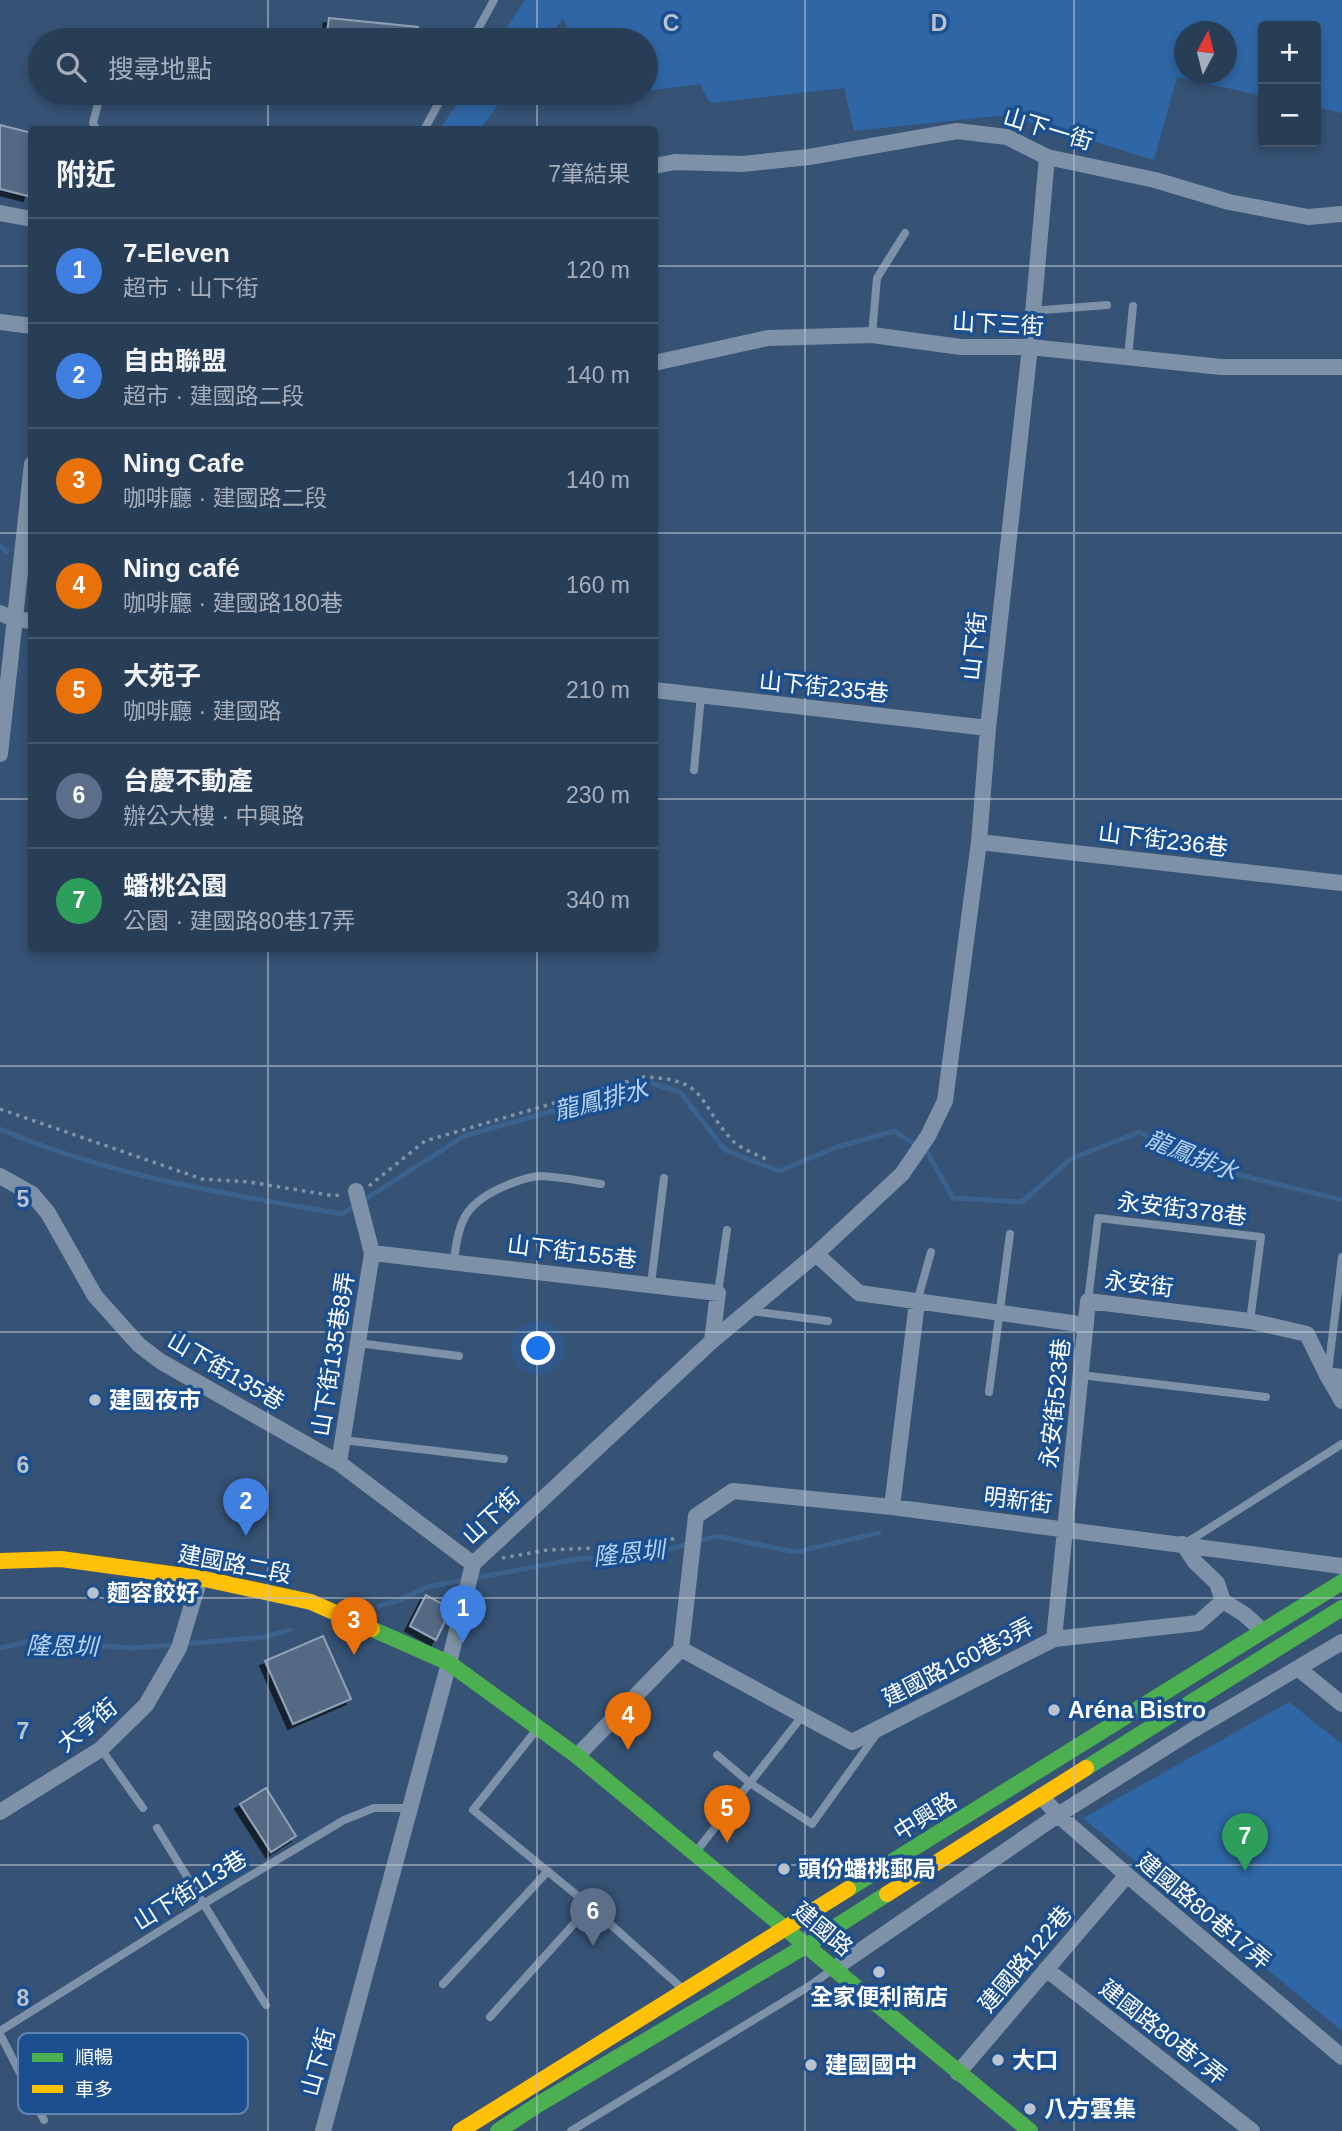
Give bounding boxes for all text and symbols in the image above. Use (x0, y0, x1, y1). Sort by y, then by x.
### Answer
text: C (663, 10, 679, 36)
text: D (931, 10, 947, 36)
north arrow (1174, 21, 1237, 84)
map controls (1258, 21, 1321, 147)
button: + (1258, 21, 1321, 84)
search box (28, 28, 658, 105)
icon: search (52, 48, 90, 86)
text: 搜尋地點 (108, 54, 212, 84)
button: − (1258, 84, 1321, 147)
street label: 山下一街 (1000, 103, 1096, 155)
text: 附近 (56, 158, 116, 191)
text: 7筆結果 (548, 161, 630, 187)
text: 7-Eleven (123, 238, 230, 268)
text: 1 (73, 257, 85, 283)
text: 120 m (566, 257, 630, 283)
text: 超市 · 山下街 (123, 275, 258, 301)
street label: 山下三街 (951, 309, 1045, 339)
text: 自由聯盟 (123, 346, 227, 376)
text: 2 (73, 362, 85, 388)
text: 140 m (566, 362, 630, 388)
text: 超市 · 建國路二段 (123, 383, 304, 409)
text: Ning Cafe (123, 448, 244, 478)
text: 3 (73, 467, 85, 493)
text: 140 m (566, 467, 630, 493)
text: 咖啡廳 · 建國路二段 (123, 485, 327, 511)
text: Ning café (123, 553, 240, 583)
text: 4 (73, 572, 85, 598)
text: 160 m (566, 572, 630, 598)
text: 咖啡廳 · 建國路180巷 (123, 590, 343, 616)
street label: 山下街 (957, 610, 991, 682)
text: 大苑子 (123, 661, 201, 691)
street label: 山下街235巷 (758, 667, 890, 707)
text: 5 (73, 677, 85, 703)
text: 210 m (566, 677, 630, 703)
text: 咖啡廳 · 建國路 (123, 698, 281, 724)
text: 台慶不動產 (123, 766, 253, 796)
text: 6 (73, 782, 85, 808)
text: 230 m (566, 782, 630, 808)
text: 辦公大樓 · 中興路 (123, 803, 304, 829)
street label: 山下街236巷 (1097, 819, 1229, 861)
text: 蟠桃公園 (123, 871, 227, 901)
text: 7 (73, 887, 85, 913)
text: 340 m (566, 887, 630, 913)
text: 公園 · 建國路80巷17弄 (123, 908, 356, 934)
water label: 龍鳳排水 (551, 1075, 652, 1125)
water label: 龍鳳排水 (1142, 1125, 1242, 1186)
text: 5 (17, 1186, 30, 1212)
street label: 永安街378巷 (1116, 1188, 1248, 1230)
street label: 山下街155巷 (506, 1231, 638, 1273)
street label: 永安街 (1103, 1267, 1175, 1301)
street label: 山下街135巷8弄 (307, 1270, 359, 1438)
street label: 山下街135巷 (163, 1327, 289, 1415)
your location (521, 1331, 555, 1365)
street label: 永安街523巷 (1035, 1337, 1075, 1469)
place label: 建國夜市 (109, 1387, 201, 1413)
marker: 建國夜市 (87, 1392, 103, 1408)
text: 6 (17, 1452, 29, 1478)
pin: 2 (223, 1478, 269, 1536)
street label: 山下街 (457, 1483, 525, 1549)
street label: 明新街 (982, 1483, 1054, 1517)
water label: 隆恩圳 (592, 1535, 669, 1570)
street label: 建國路二段 (176, 1540, 294, 1588)
place label: 麵容餃好 (107, 1580, 199, 1606)
marker: 麵容餃好 (85, 1585, 101, 1601)
pin: 1 (440, 1585, 486, 1643)
pin: 3 (331, 1597, 377, 1655)
street label: 建國路160巷3弄 (878, 1613, 1038, 1711)
water label: 隆恩圳 (26, 1632, 101, 1660)
pin: 4 (605, 1692, 651, 1750)
street label: 大亨街 (52, 1693, 122, 1757)
place label: Aréna Bistro (1068, 1697, 1206, 1723)
marker: Aréna Bistro (1046, 1702, 1062, 1718)
text: 7 (17, 1718, 29, 1744)
pin: 5 (704, 1785, 750, 1843)
street label: 中興路 (889, 1787, 961, 1845)
pin: 7 (1222, 1813, 1268, 1871)
street label: 山下街113巷 (129, 1845, 251, 1935)
street label: 建國路80巷17弄 (1132, 1848, 1276, 1974)
place label: 頭份蟠桃郵局 (798, 1856, 936, 1882)
marker: 頭份蟠桃郵局 (776, 1861, 792, 1877)
pin: 6 (570, 1888, 616, 1946)
street label: 建國路 (788, 1897, 858, 1961)
street label: 建國路122巷 (973, 1901, 1077, 2017)
marker: 全家便利商店 (871, 1964, 887, 1980)
street label: 建國路80巷7弄 (1095, 1975, 1231, 2089)
place label: 全家便利商店 (810, 1984, 948, 2010)
text: 8 (17, 1985, 30, 2011)
street label: 山下街 (297, 2025, 339, 2099)
legend (18, 2033, 248, 2114)
text: 順暢 (75, 2047, 113, 2068)
place label: 大口 (1012, 2047, 1058, 2073)
place label: 建國國中 (825, 2052, 917, 2078)
marker: 大口 (990, 2052, 1006, 2068)
marker: 建國國中 (803, 2057, 819, 2073)
text: 車多 (75, 2079, 113, 2100)
place label: 八方雲集 (1044, 2096, 1136, 2122)
marker: 八方雲集 (1022, 2101, 1038, 2117)

